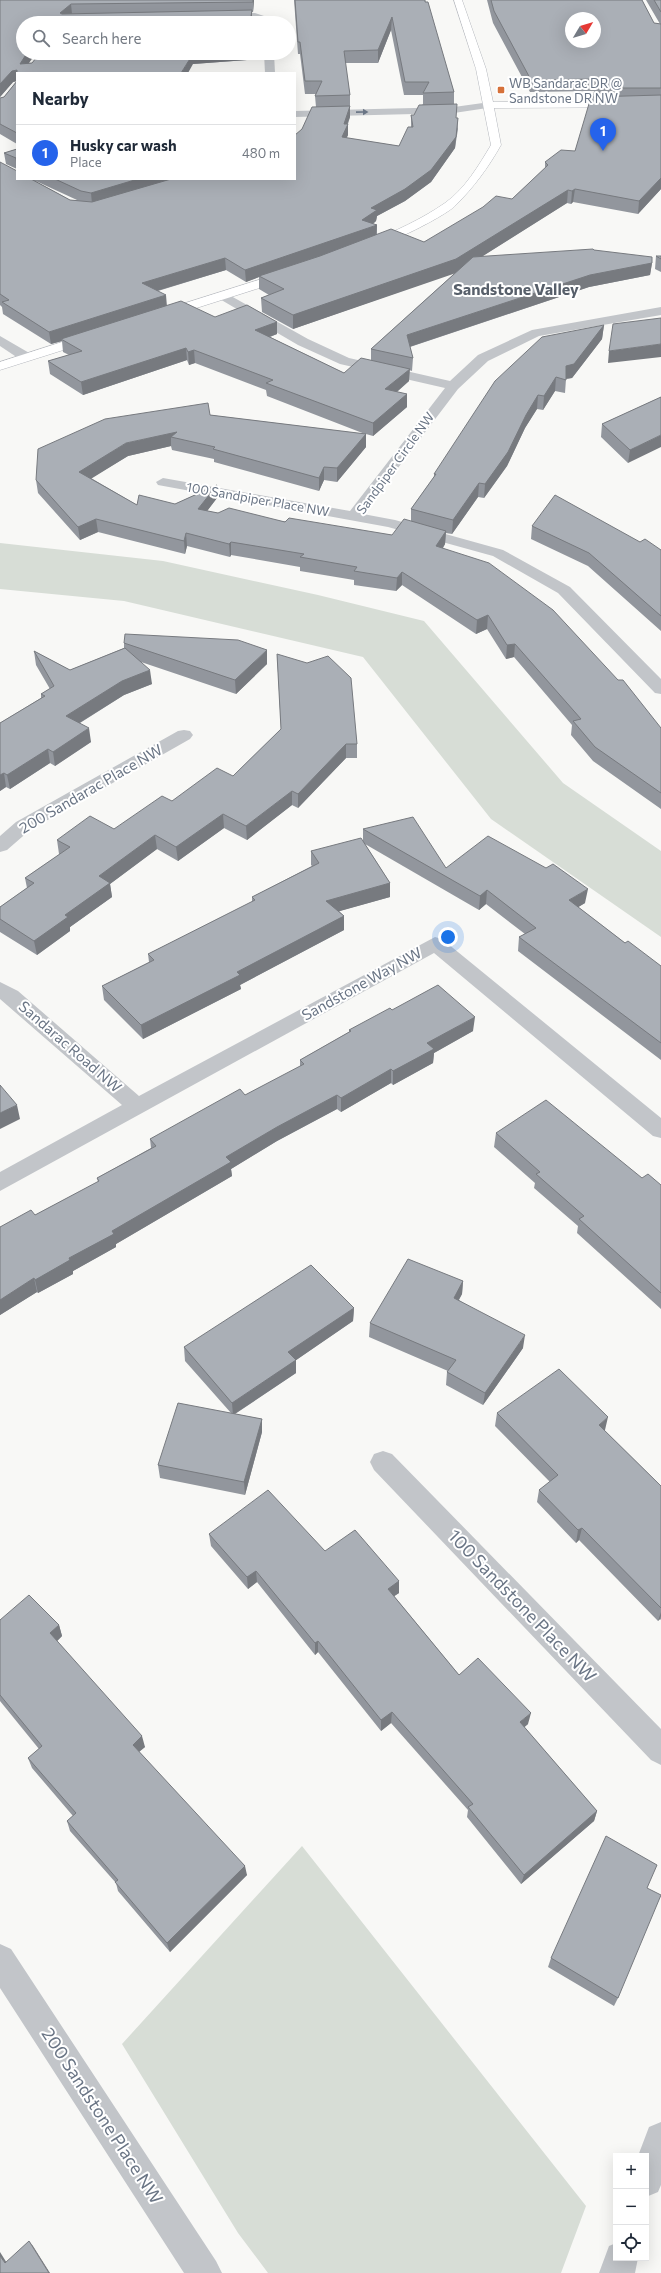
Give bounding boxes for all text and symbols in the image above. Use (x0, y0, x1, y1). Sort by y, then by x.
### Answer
north arrow (565, 12, 601, 48)
search box (16, 16, 296, 60)
icon: search (30, 27, 52, 49)
text: Search here (62, 29, 141, 47)
place label: WB Sandarac DR @ Sandstone DR NW (509, 75, 622, 106)
marker: WB Sandarac DR @ Sandstone DR NW (496, 85, 506, 95)
text: Nearby (32, 88, 89, 109)
one-way arrow (356, 109, 369, 115)
pin: 1 (590, 118, 616, 151)
text: Husky car wash (70, 136, 177, 154)
text: 1 (42, 145, 48, 161)
text: 480 m (242, 145, 280, 161)
text: Place (70, 154, 102, 170)
district label: Sandstone Valley (453, 279, 579, 298)
street label: Sandpiper Circle NW (353, 409, 437, 517)
street label: 100 Sandpiper Place NW (185, 479, 331, 519)
street label: 200 Sandarac Place NW (16, 740, 165, 837)
your location (438, 927, 458, 947)
street label: Sandstone Way NW (298, 943, 425, 1024)
street label: Sandarac Road NW (16, 997, 126, 1096)
street label: 100 Sandstone Place NW (444, 1524, 601, 1686)
street label: 200 Sandstone Place NW (38, 2023, 168, 2208)
map controls (613, 2153, 649, 2261)
button: + (613, 2153, 649, 2189)
button: − (613, 2189, 649, 2225)
button: locate (613, 2225, 649, 2261)

